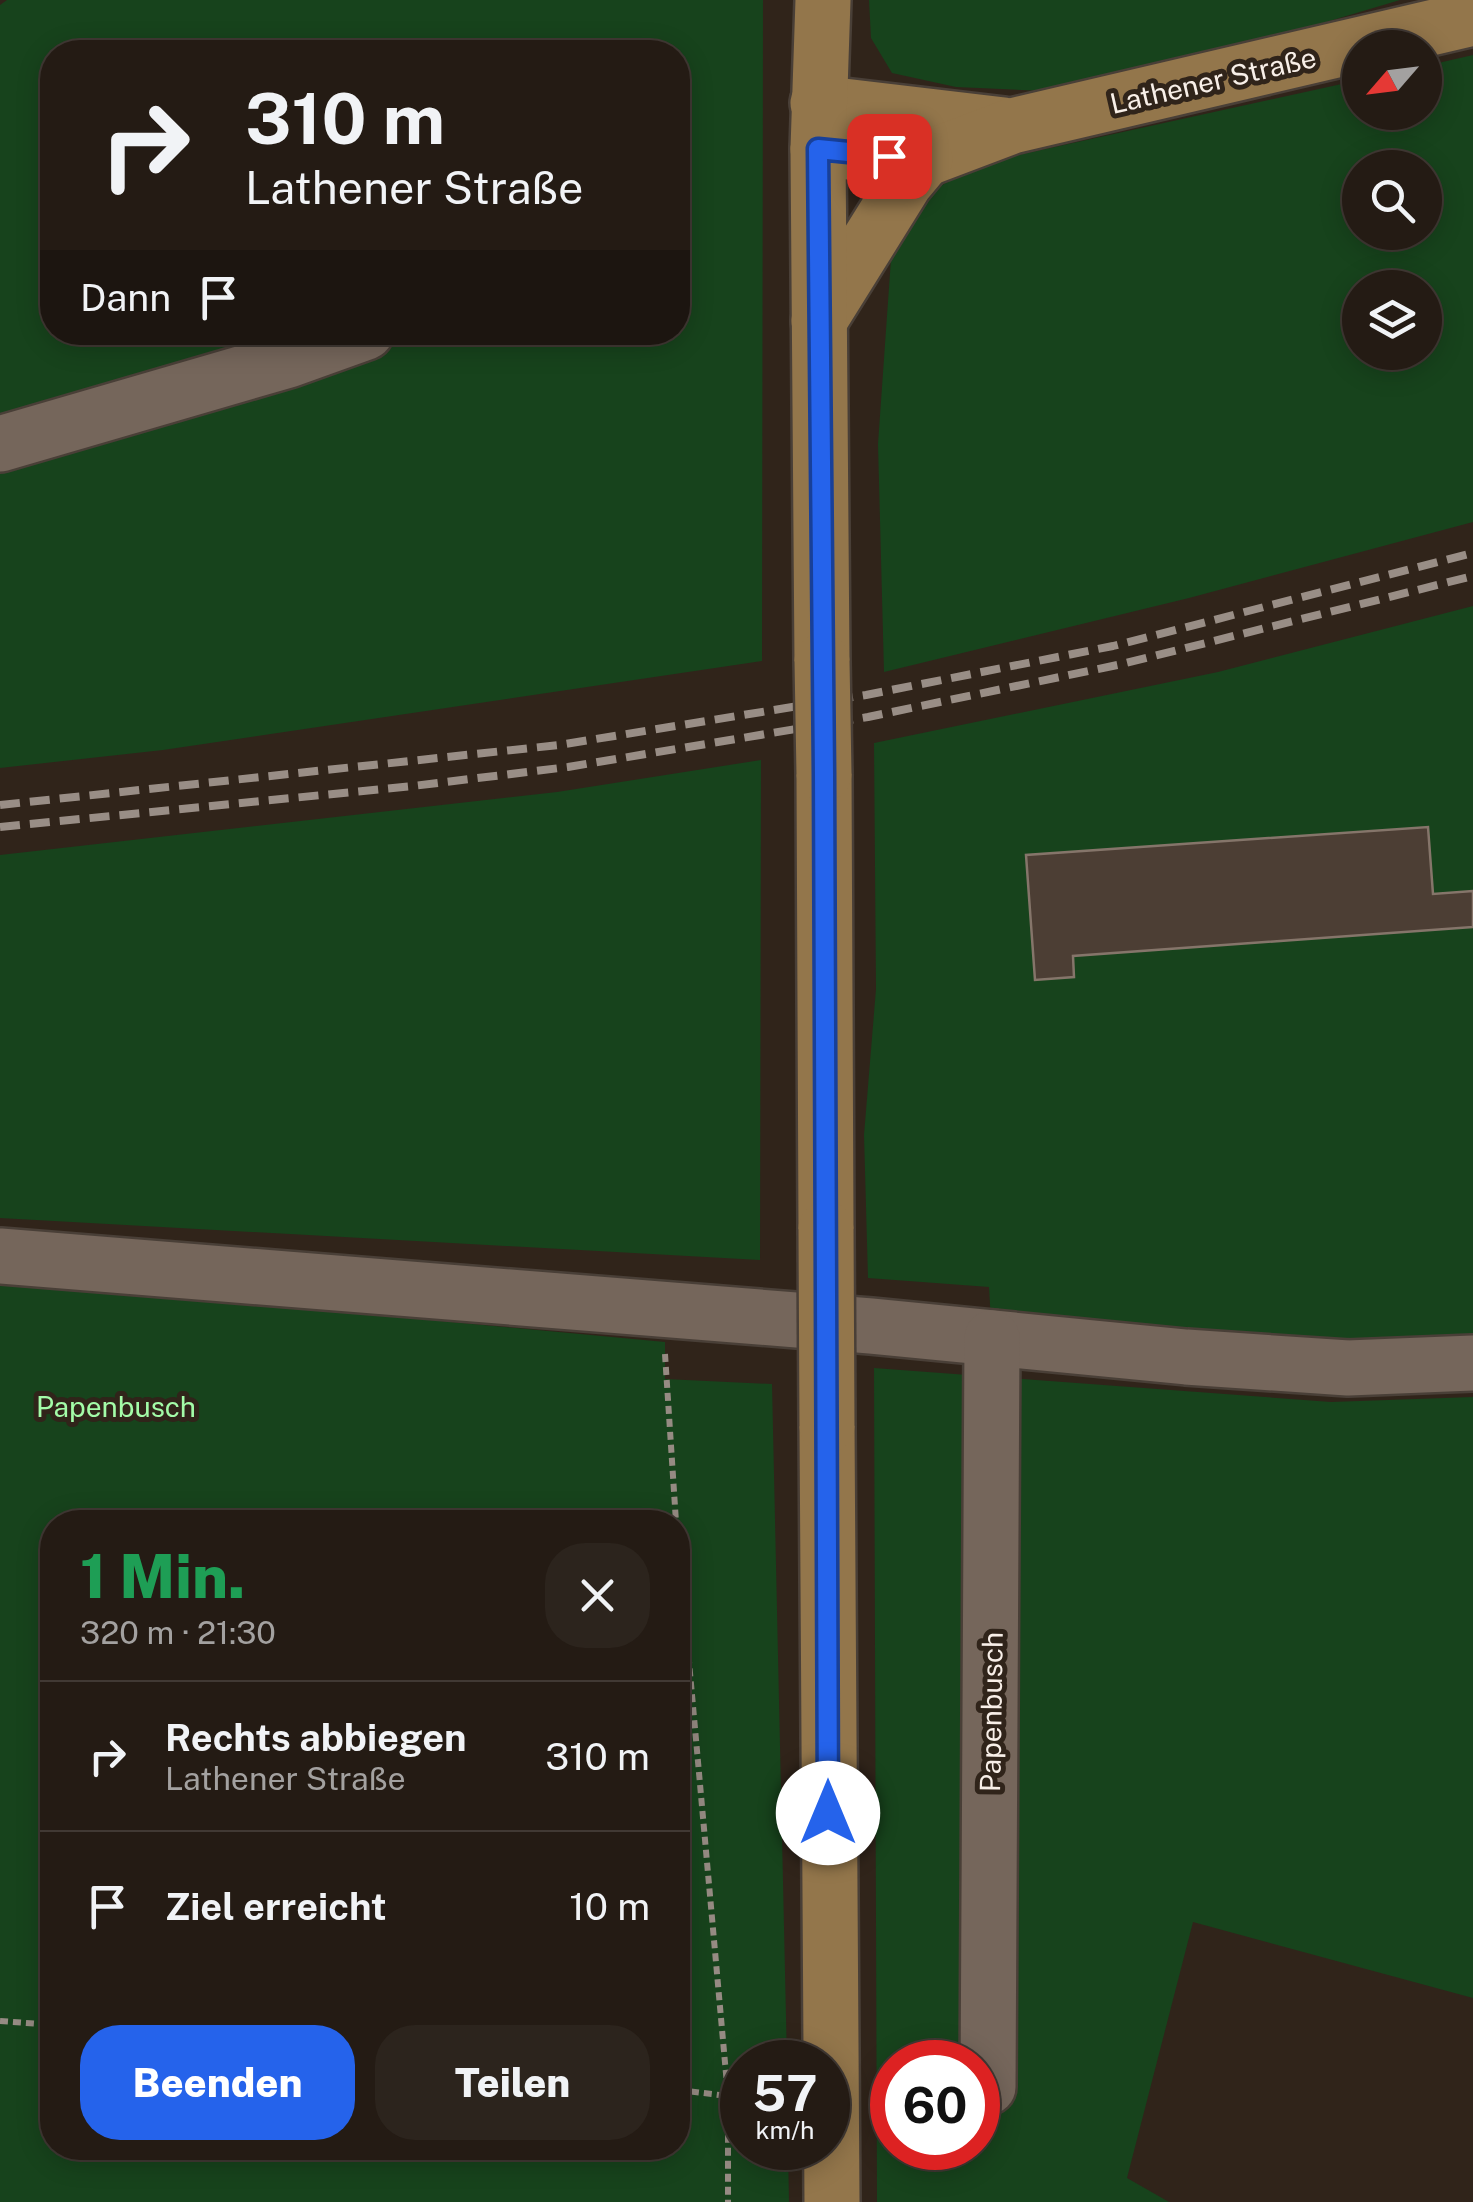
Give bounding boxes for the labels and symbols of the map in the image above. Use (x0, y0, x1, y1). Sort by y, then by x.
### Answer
north arrow (1342, 30, 1442, 130)
street label: Lathener Straße (1107, 40, 1319, 120)
pin (847, 114, 932, 199)
park label: Papenbusch (36, 1390, 196, 1423)
street label: Papenbusch (973, 1632, 1009, 1792)
position arrow (776, 1761, 880, 1865)
speed limit sign: 60 (870, 2040, 1000, 2170)

